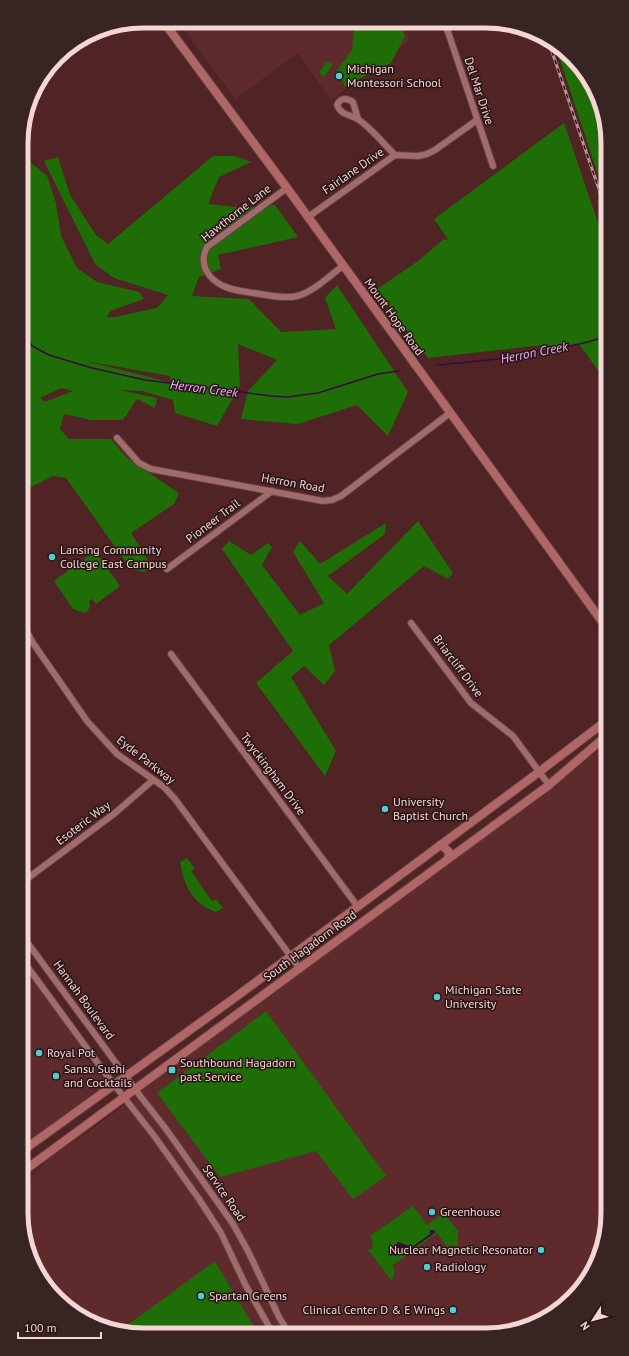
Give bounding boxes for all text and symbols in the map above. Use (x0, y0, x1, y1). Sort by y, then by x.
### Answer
street label: Del Mar Drive (461, 55, 497, 127)
place label: Michigan Montessori School (347, 61, 442, 90)
marker: Michigan Montessori School (334, 71, 344, 81)
street label: Fairlane Drive (319, 144, 386, 197)
street label: Hawthorne Lane (198, 181, 274, 245)
street label: Mount Hope Road (361, 275, 427, 358)
water label: Herron Creek (499, 337, 570, 367)
water label: Herron Creek (169, 376, 240, 401)
street label: Herron Road (260, 470, 326, 495)
street label: Pioneer Trail (183, 495, 243, 546)
place label: Lansing Community College East Campus (60, 542, 167, 571)
marker: Lansing Community College East Campus (47, 552, 57, 562)
street label: Briarcliff Drive (430, 632, 487, 700)
street label: Twyckingham Drive (238, 730, 309, 818)
street label: Eyde Parkway (114, 732, 179, 787)
place label: University Baptist Church (393, 794, 468, 823)
street label: Esoteric Way (52, 797, 113, 848)
marker: University Baptist Church (380, 804, 390, 814)
street label: South Hagadorn Road (260, 907, 359, 984)
street label: Hannah Boulevard (51, 957, 118, 1042)
place label: Michigan State University (445, 982, 522, 1011)
marker: Michigan State University (432, 992, 442, 1002)
place label: Royal Pot (47, 1045, 95, 1060)
marker: Royal Pot (34, 1048, 44, 1058)
place label: Southbound Hagadorn past Service (180, 1055, 295, 1084)
place label: Sansu Sushi and Cocktails (64, 1061, 132, 1090)
marker: Southbound Hagadorn past Service (167, 1065, 177, 1075)
marker: Sansu Sushi and Cocktails (51, 1071, 61, 1081)
street label: Service Road (200, 1162, 249, 1224)
place label: Greenhouse (440, 1204, 501, 1219)
marker: Greenhouse (427, 1207, 437, 1217)
place label: Nuclear Magnetic Resonator (389, 1242, 533, 1257)
marker: Nuclear Magnetic Resonator (536, 1245, 546, 1255)
place label: Radiology (435, 1259, 486, 1274)
marker: Radiology (422, 1262, 432, 1272)
place label: Spartan Greens (209, 1288, 287, 1303)
marker: Spartan Greens (196, 1291, 206, 1301)
north arrow (573, 1300, 613, 1340)
place label: Clinical Center D & E Wings (303, 1302, 445, 1317)
marker: Clinical Center D & E Wings (448, 1305, 458, 1315)
scale bar (18, 1314, 101, 1340)
text: N (577, 1319, 593, 1333)
text: 100 m (24, 1320, 57, 1335)

